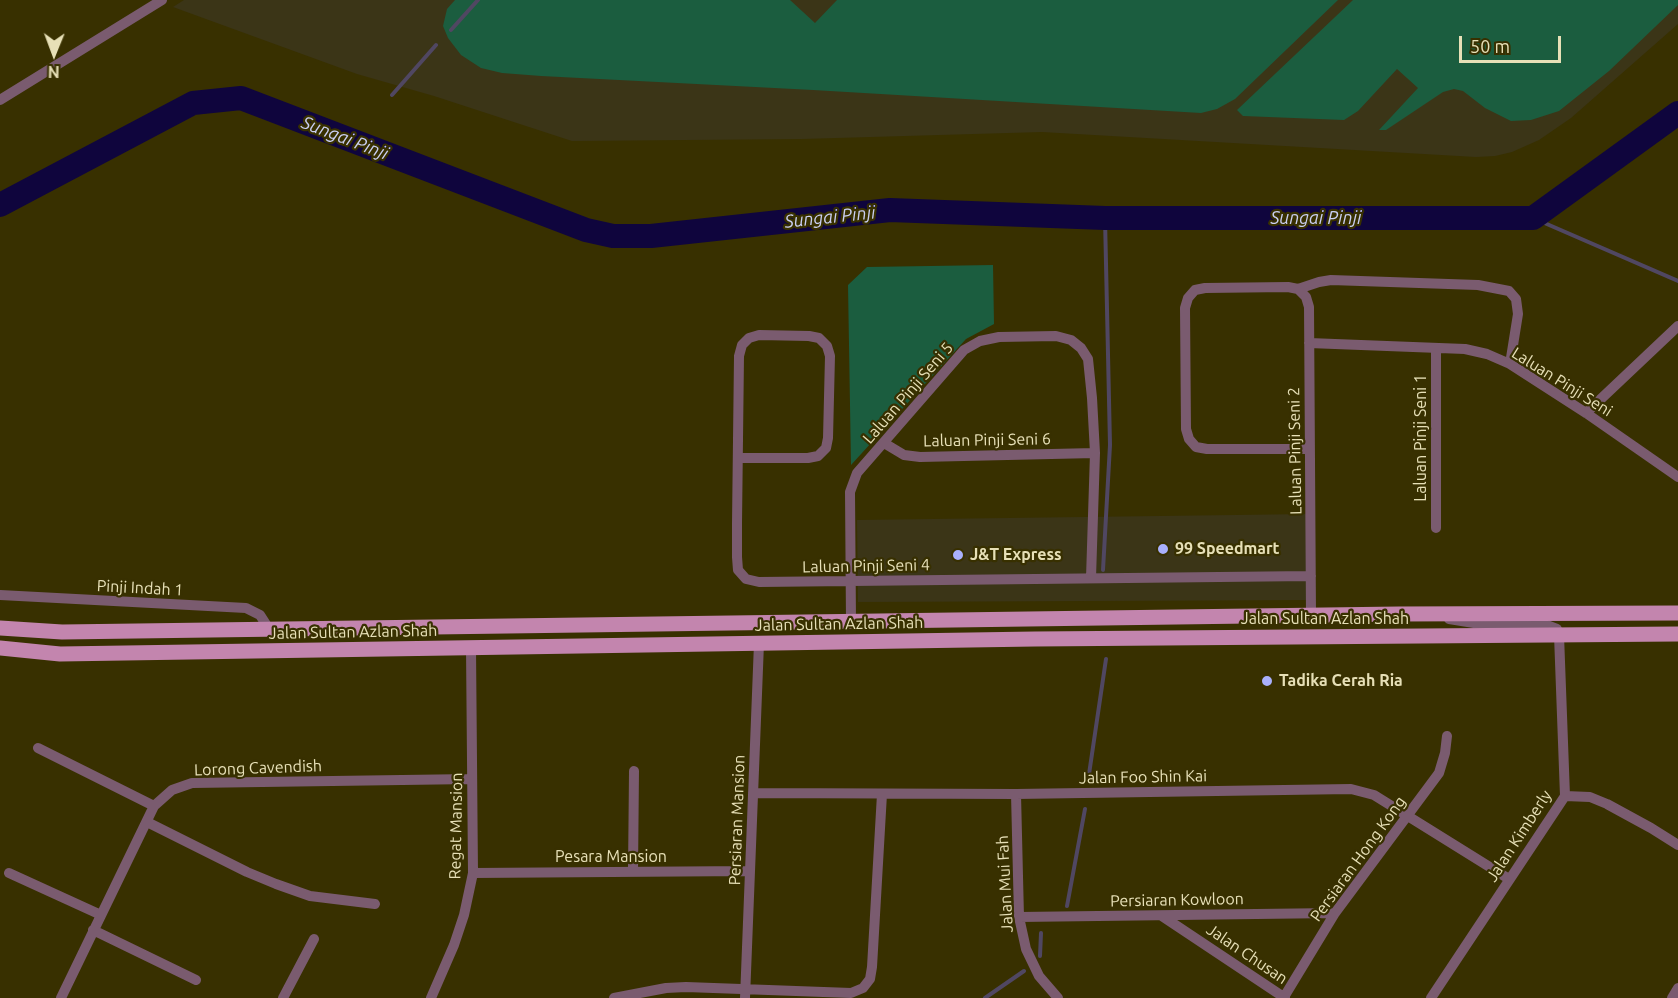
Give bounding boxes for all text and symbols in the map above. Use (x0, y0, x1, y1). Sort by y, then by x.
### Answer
north arrow (24, 24, 84, 84)
scale bar (1462, 24, 1564, 62)
text: 50 m (1470, 36, 1510, 56)
text: N (48, 63, 60, 81)
water label: Sungai Pinji (299, 112, 391, 164)
water label: Sungai Pinji (784, 201, 876, 233)
water label: Sungai Pinji (1270, 207, 1362, 229)
street label: Laluan Pinji Seni 5 (859, 339, 957, 447)
street label: Laluan Pinji Seni (1508, 343, 1616, 421)
street label: Laluan Pinji Seni 1 (1411, 374, 1431, 502)
street label: Laluan Pinji Seni 2 (1284, 387, 1306, 515)
street label: Laluan Pinji Seni 6 (923, 429, 1051, 451)
place label: 99 Speedmart (1175, 539, 1279, 559)
marker: 99 Speedmart (1156, 542, 1170, 556)
place label: J&T Express (970, 545, 1062, 565)
marker: J&T Express (951, 548, 965, 562)
street label: Laluan Pinji Seni 4 (802, 555, 930, 577)
street label: Pinji Indah 1 (96, 576, 184, 600)
street label: Jalan Sultan Azlan Shah (1241, 609, 1409, 629)
street label: Jalan Sultan Azlan Shah (755, 613, 923, 635)
street label: Jalan Sultan Azlan Shah (269, 621, 437, 643)
place label: Tadika Cerah Ria (1279, 671, 1403, 691)
marker: Tadika Cerah Ria (1260, 674, 1274, 688)
street label: Persiaran Mansion (725, 754, 749, 886)
street label: Lorong Cavendish (194, 756, 322, 780)
street label: Jalan Foo Shin Kai (1079, 766, 1207, 788)
street label: Regat Mansion (445, 772, 467, 880)
street label: Jalan Kimberly (1482, 787, 1556, 885)
street label: Persiaran Hong Kong (1306, 793, 1410, 925)
street label: Jalan Mui Fah (993, 835, 1017, 933)
street label: Pesara Mansion (555, 847, 667, 867)
street label: Persiaran Kowloon (1110, 889, 1244, 911)
street label: Jalan Chusan (1203, 920, 1291, 988)

